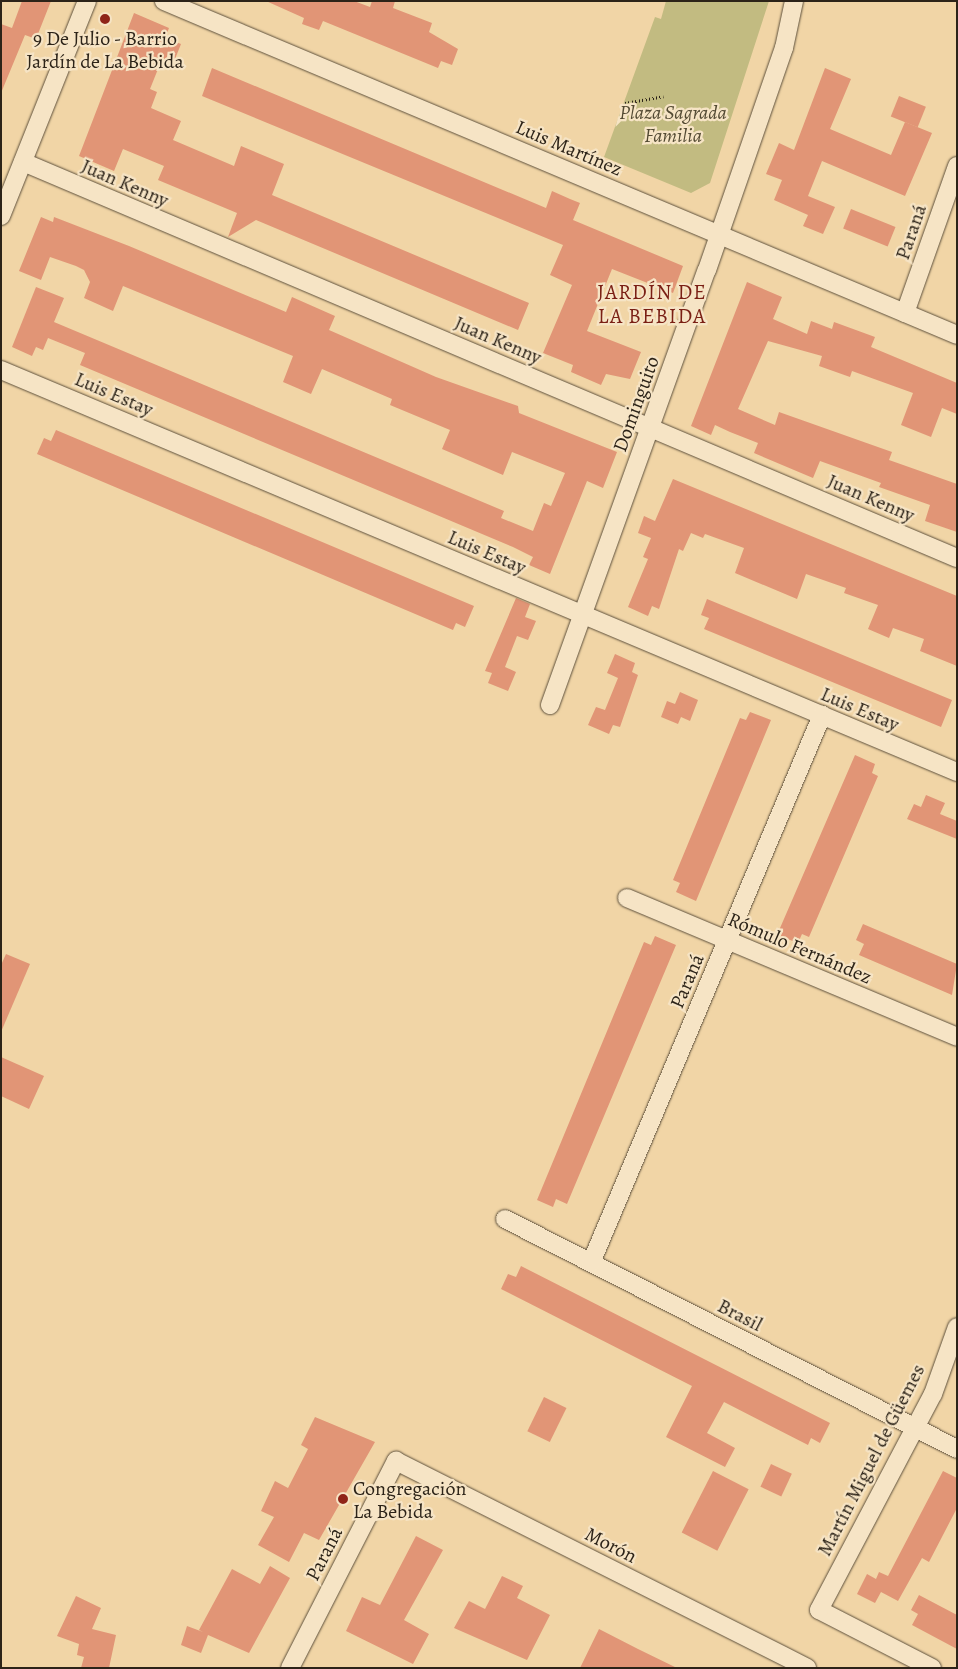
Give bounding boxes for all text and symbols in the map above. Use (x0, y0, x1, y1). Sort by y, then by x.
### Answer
marker: 9 De Julio - Barrio Jardín de La Bebida (99, 13, 111, 25)
place label: 9 De Julio - Barrio Jardín de La Bebida (26, 27, 184, 74)
park label: Plaza Sagrada Familia (619, 100, 727, 147)
street label: Luis Martínez (512, 115, 626, 181)
street label: Juan Kenny (78, 154, 172, 212)
street label: Paraná (890, 201, 932, 263)
district label: JARDÍN DE LA BEBIDA (596, 279, 708, 329)
street label: Juan Kenny (451, 311, 545, 369)
street label: Dominguito (608, 353, 664, 455)
street label: Luis Estay (71, 367, 157, 421)
street label: Juan Kenny (824, 469, 918, 527)
street label: Luis Estay (444, 525, 530, 579)
street label: Luis Estay (817, 682, 903, 736)
street label: Rómulo Fernández (724, 907, 876, 989)
street label: Paraná (665, 950, 709, 1012)
street label: Brasil (714, 1294, 766, 1336)
street label: Martín Miguel de Güemes (812, 1360, 930, 1560)
place label: Congregación La Bebida (353, 1476, 466, 1523)
marker: Congregación La Bebida (337, 1493, 349, 1505)
street label: Morón (581, 1522, 641, 1568)
street label: Paraná (300, 1523, 348, 1585)

